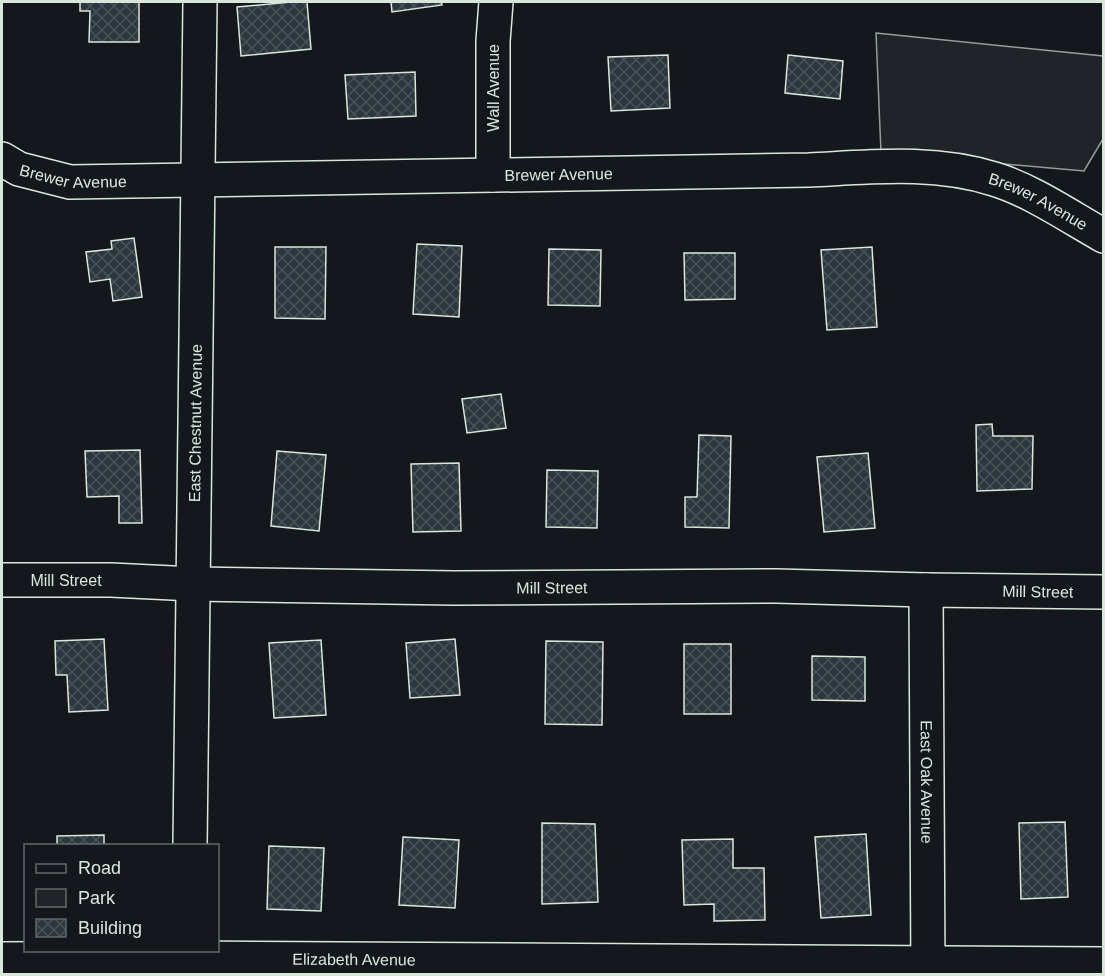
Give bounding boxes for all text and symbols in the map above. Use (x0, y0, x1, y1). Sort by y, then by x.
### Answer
street label: Wall Avenue (485, 44, 502, 132)
street label: Brewer Avenue (18, 161, 127, 191)
street label: Brewer Avenue (504, 165, 613, 183)
street label: Brewer Avenue (987, 169, 1091, 233)
street label: East Chestnut Avenue (186, 344, 204, 502)
street label: Mill Street (30, 572, 102, 589)
street label: Mill Street (516, 579, 588, 596)
street label: Mill Street (1002, 582, 1074, 600)
street label: East Oak Avenue (918, 720, 936, 844)
legend (24, 844, 219, 952)
text: Road (78, 858, 121, 878)
text: Park (78, 888, 116, 908)
text: Building (78, 918, 142, 938)
street label: Elizabeth Avenue (292, 950, 416, 968)

